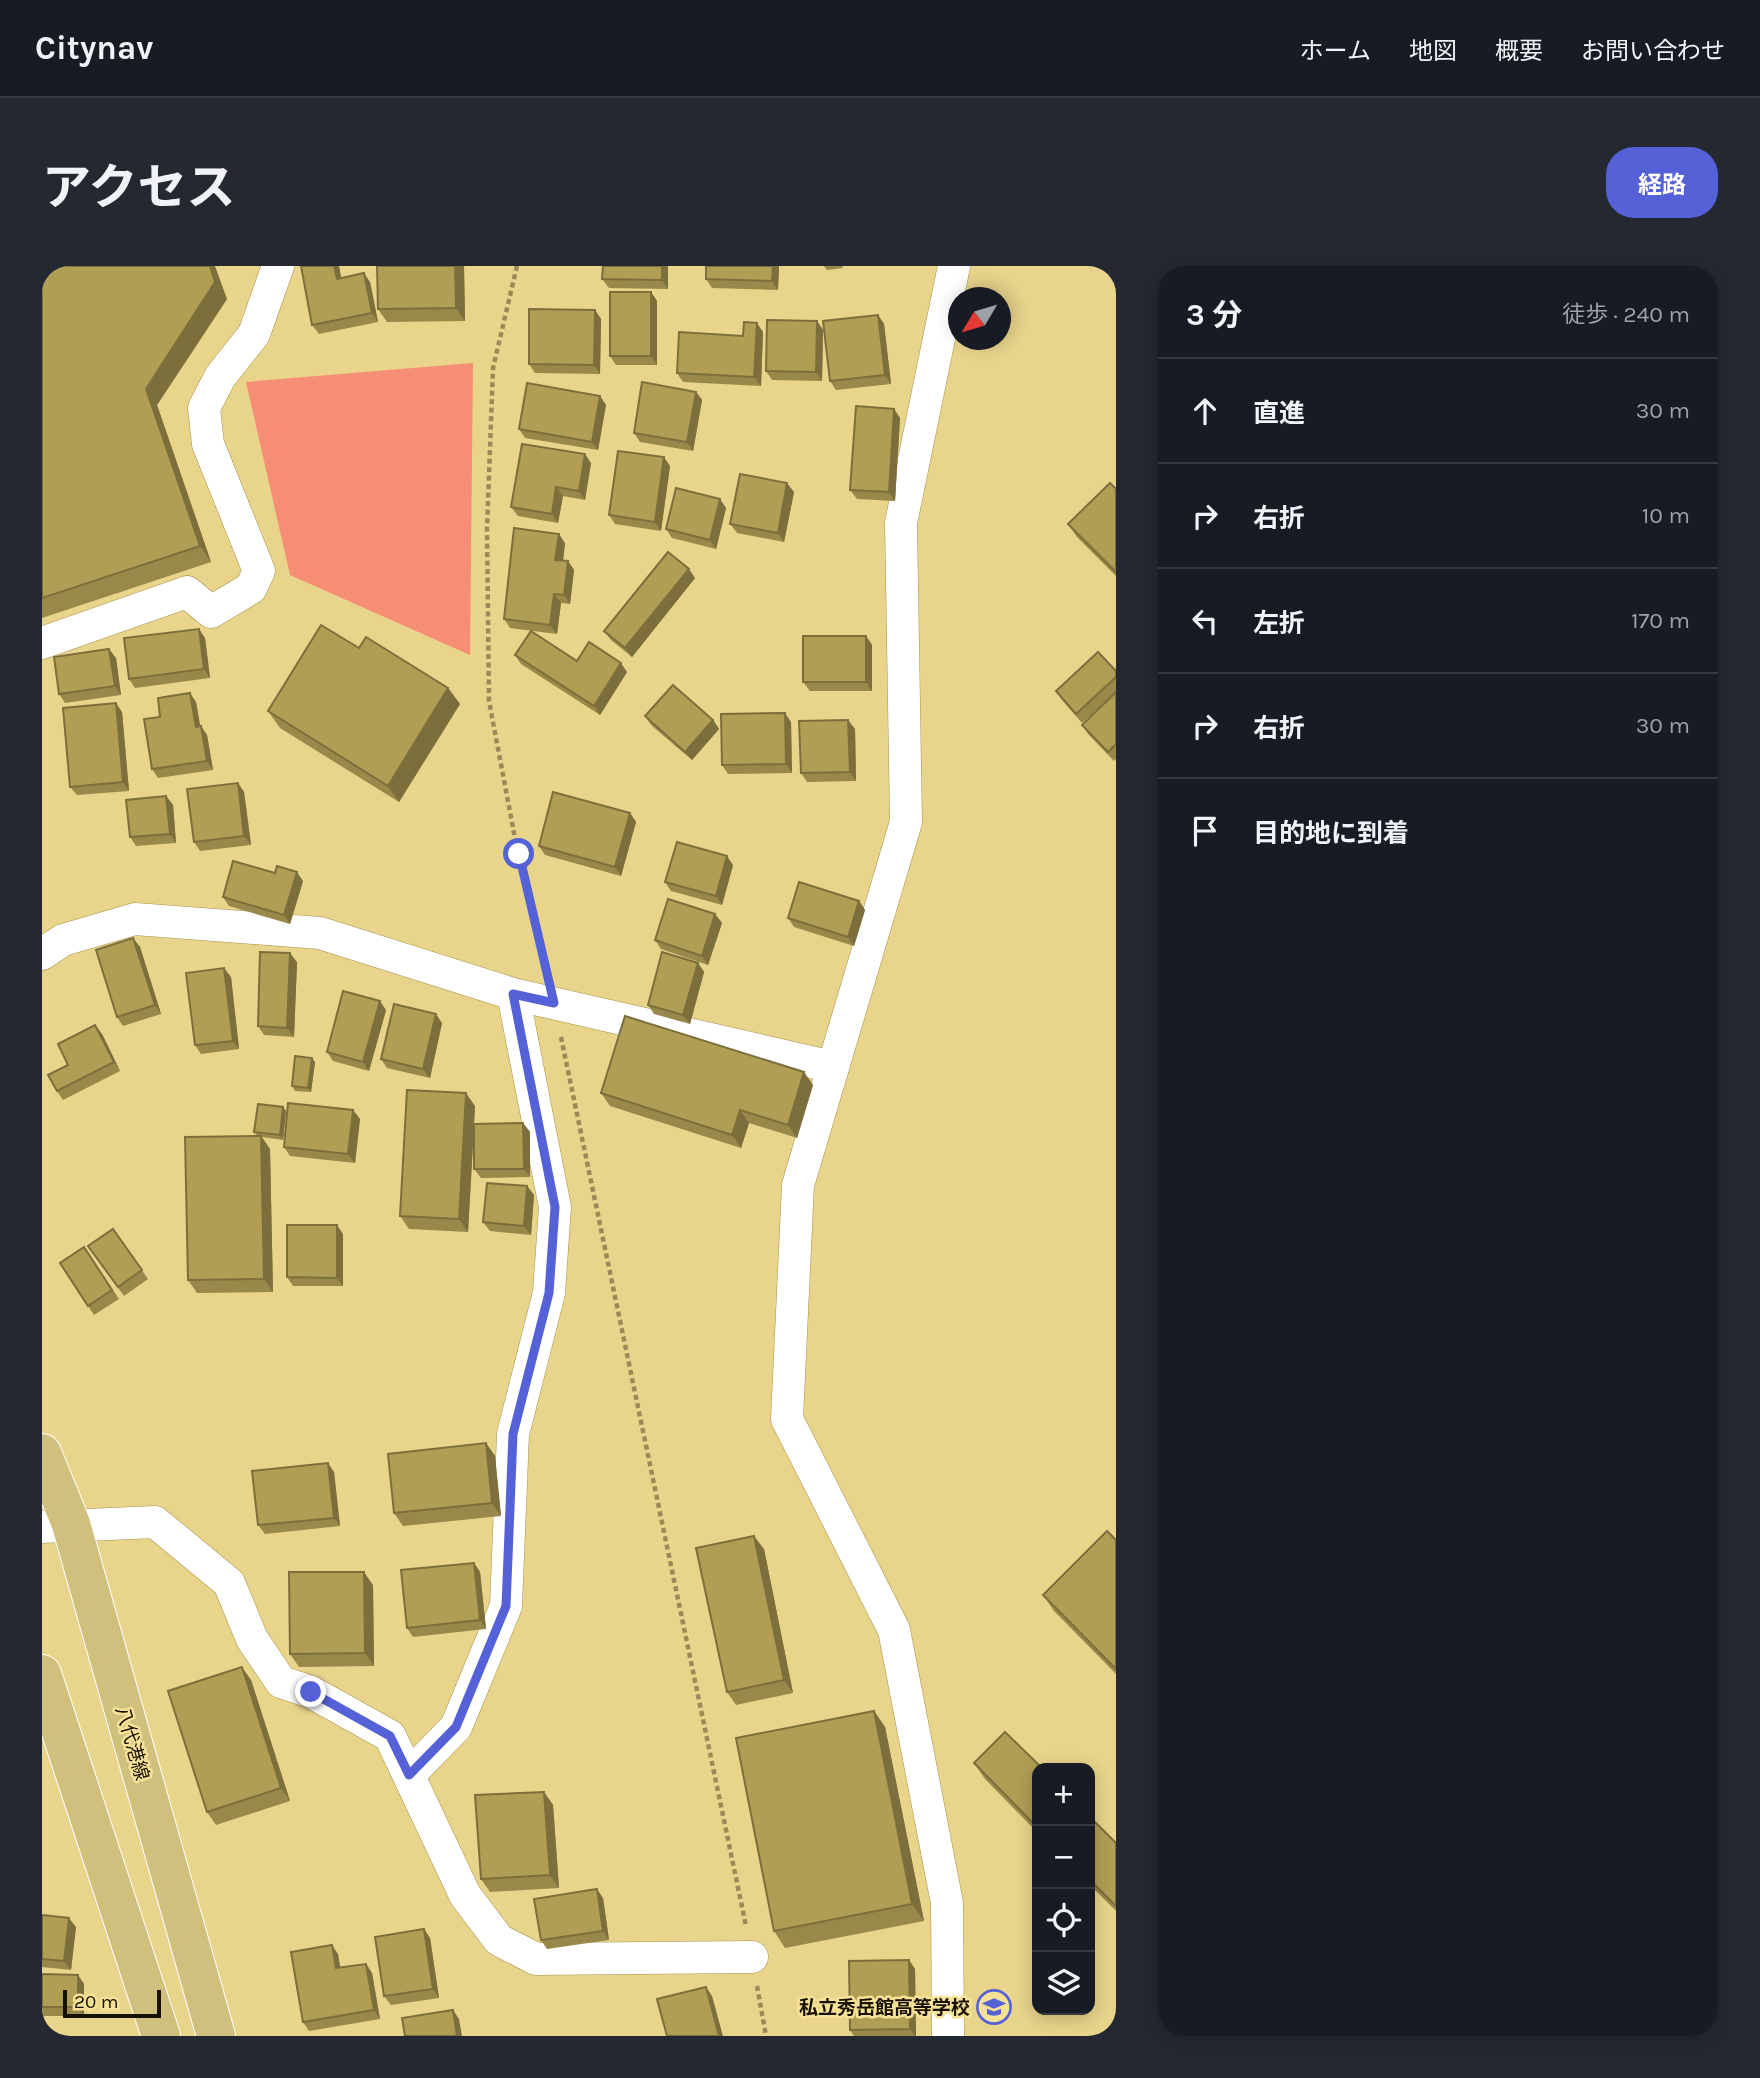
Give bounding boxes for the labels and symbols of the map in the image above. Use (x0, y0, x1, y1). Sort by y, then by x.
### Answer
north arrow (948, 287, 1011, 350)
route start (503, 838, 534, 869)
route end (295, 1676, 326, 1707)
street label: 八代港線 (111, 1704, 153, 1783)
scale bar (63, 1987, 161, 2019)
school or university icon: 私立秀岳館高等学校 (975, 1988, 1013, 2026)
place label: 私立秀岳館高等学校 (799, 1997, 970, 2019)

